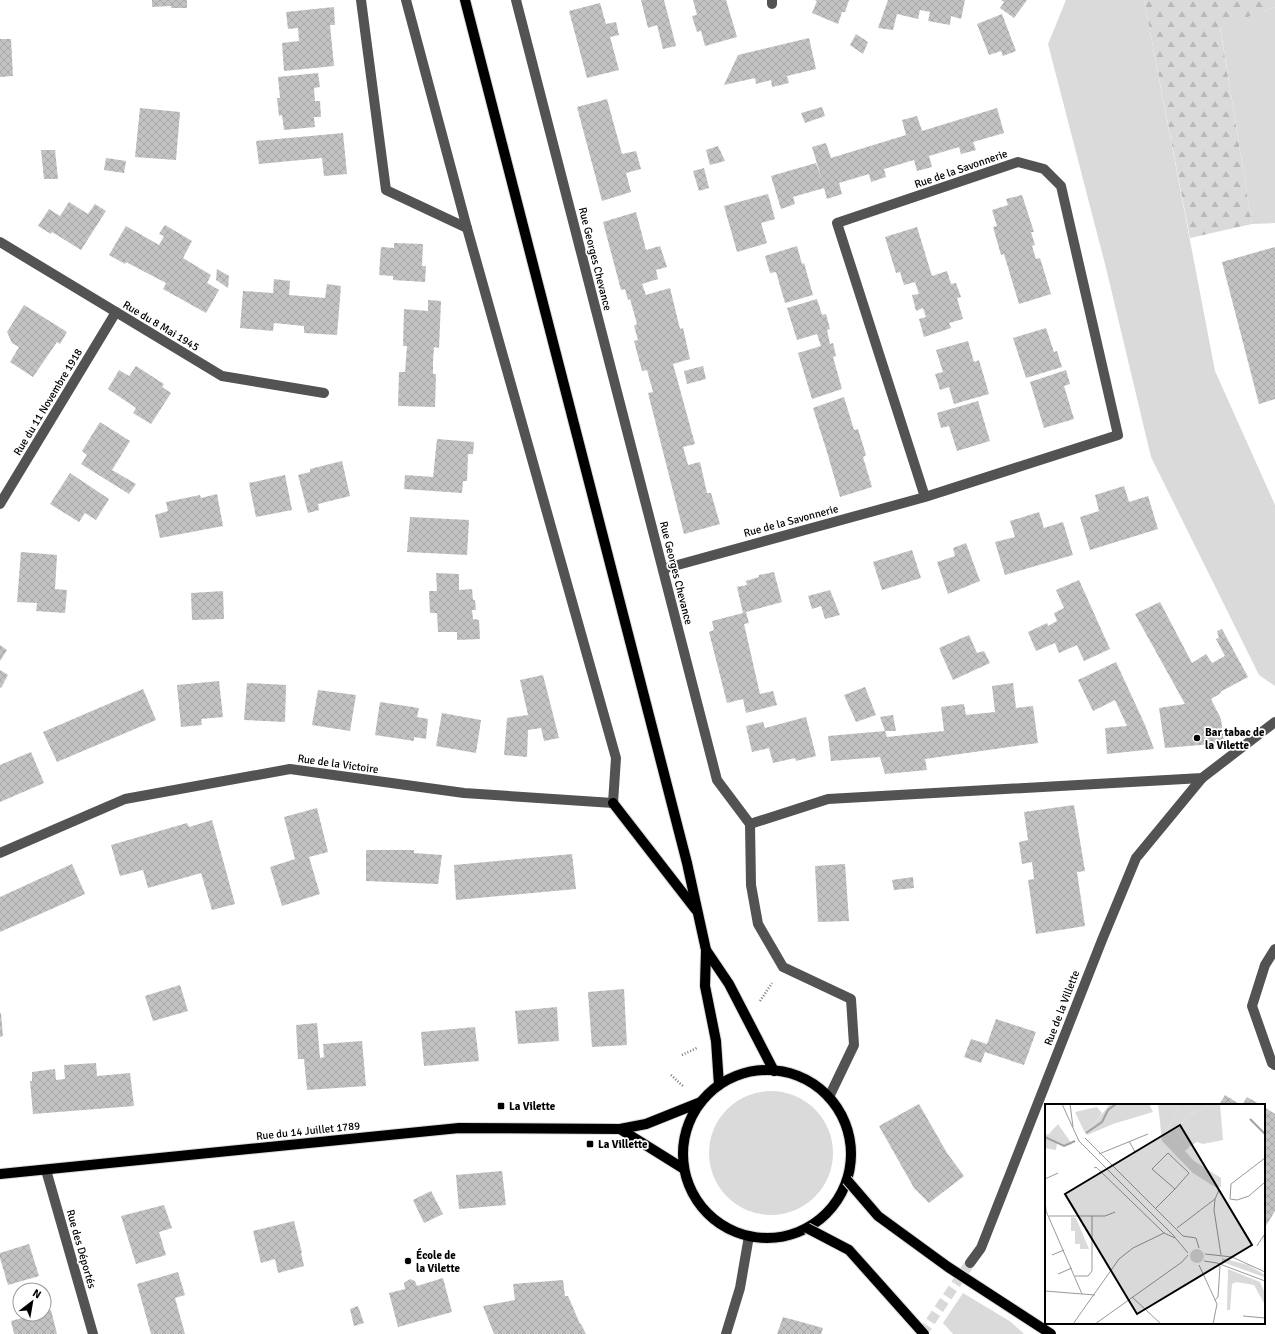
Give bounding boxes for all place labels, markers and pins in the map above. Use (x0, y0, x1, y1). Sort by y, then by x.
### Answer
place label: Bar tabac de la Vilette (1205, 726, 1265, 752)
marker: Bar tabac de la Vilette (1192, 733, 1202, 743)
place label: La Vilette (509, 1100, 556, 1113)
marker: La Vilette (496, 1101, 506, 1111)
place label: La Villette (598, 1138, 648, 1151)
marker: La Villette (585, 1139, 595, 1149)
place label: École de la Vilette (416, 1248, 460, 1275)
marker: École de la Vilette (403, 1256, 413, 1266)

